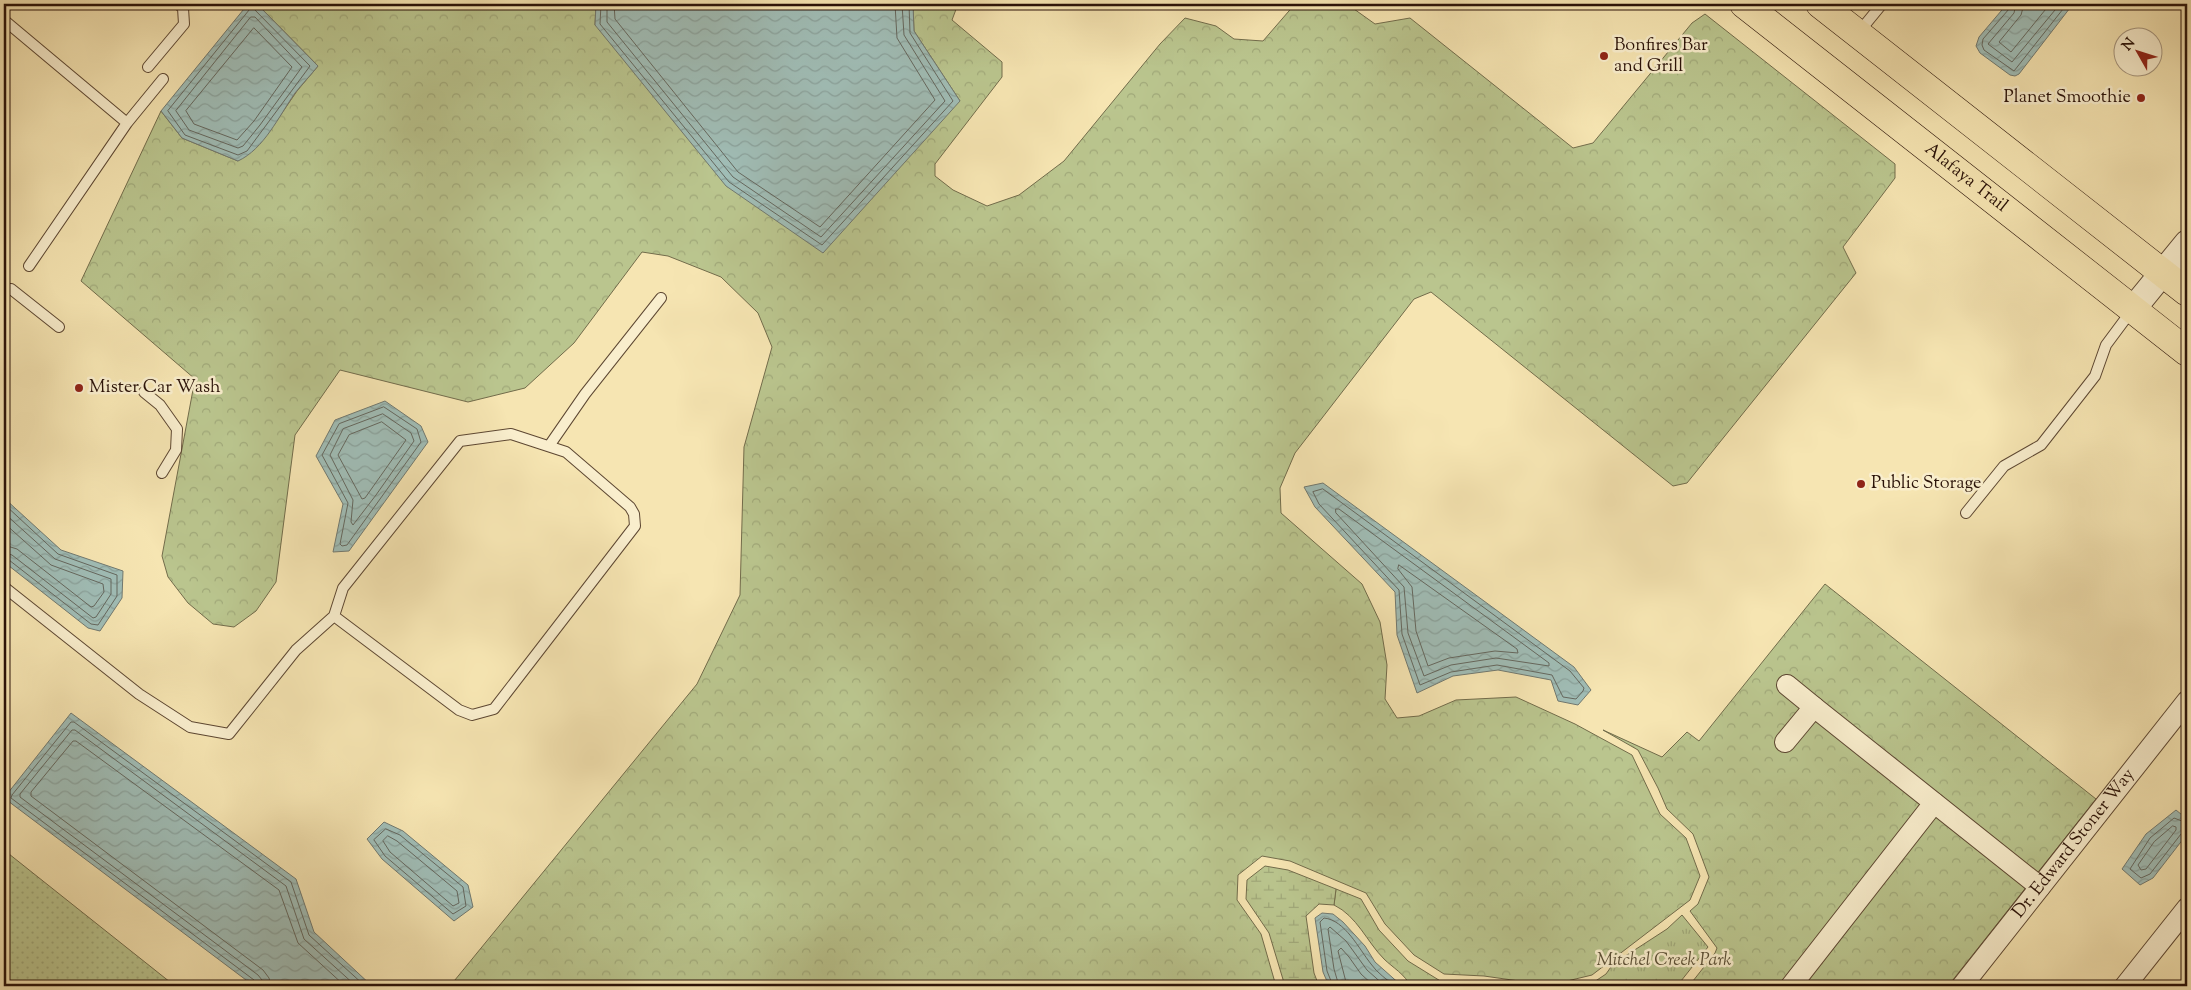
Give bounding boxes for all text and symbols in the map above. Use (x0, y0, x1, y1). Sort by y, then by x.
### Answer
north arrow (2114, 28, 2164, 78)
place label: Bonfires Bar and Grill (1614, 33, 1708, 80)
text: N (2118, 34, 2141, 56)
marker: Bonfires Bar and Grill (1598, 50, 1610, 62)
place label: Planet Smoothie (2004, 85, 2131, 111)
marker: Planet Smoothie (2135, 92, 2147, 104)
street label: Alafaya Trail (1919, 137, 2013, 219)
place label: Mister Car Wash (89, 375, 221, 401)
marker: Mister Car Wash (73, 382, 85, 394)
place label: Public Storage (1871, 471, 1981, 497)
marker: Public Storage (1855, 478, 1867, 490)
street label: Dr. Edward Stoner Way (2007, 763, 2142, 924)
park label: Mitchel Creek Park (1596, 948, 1732, 974)

